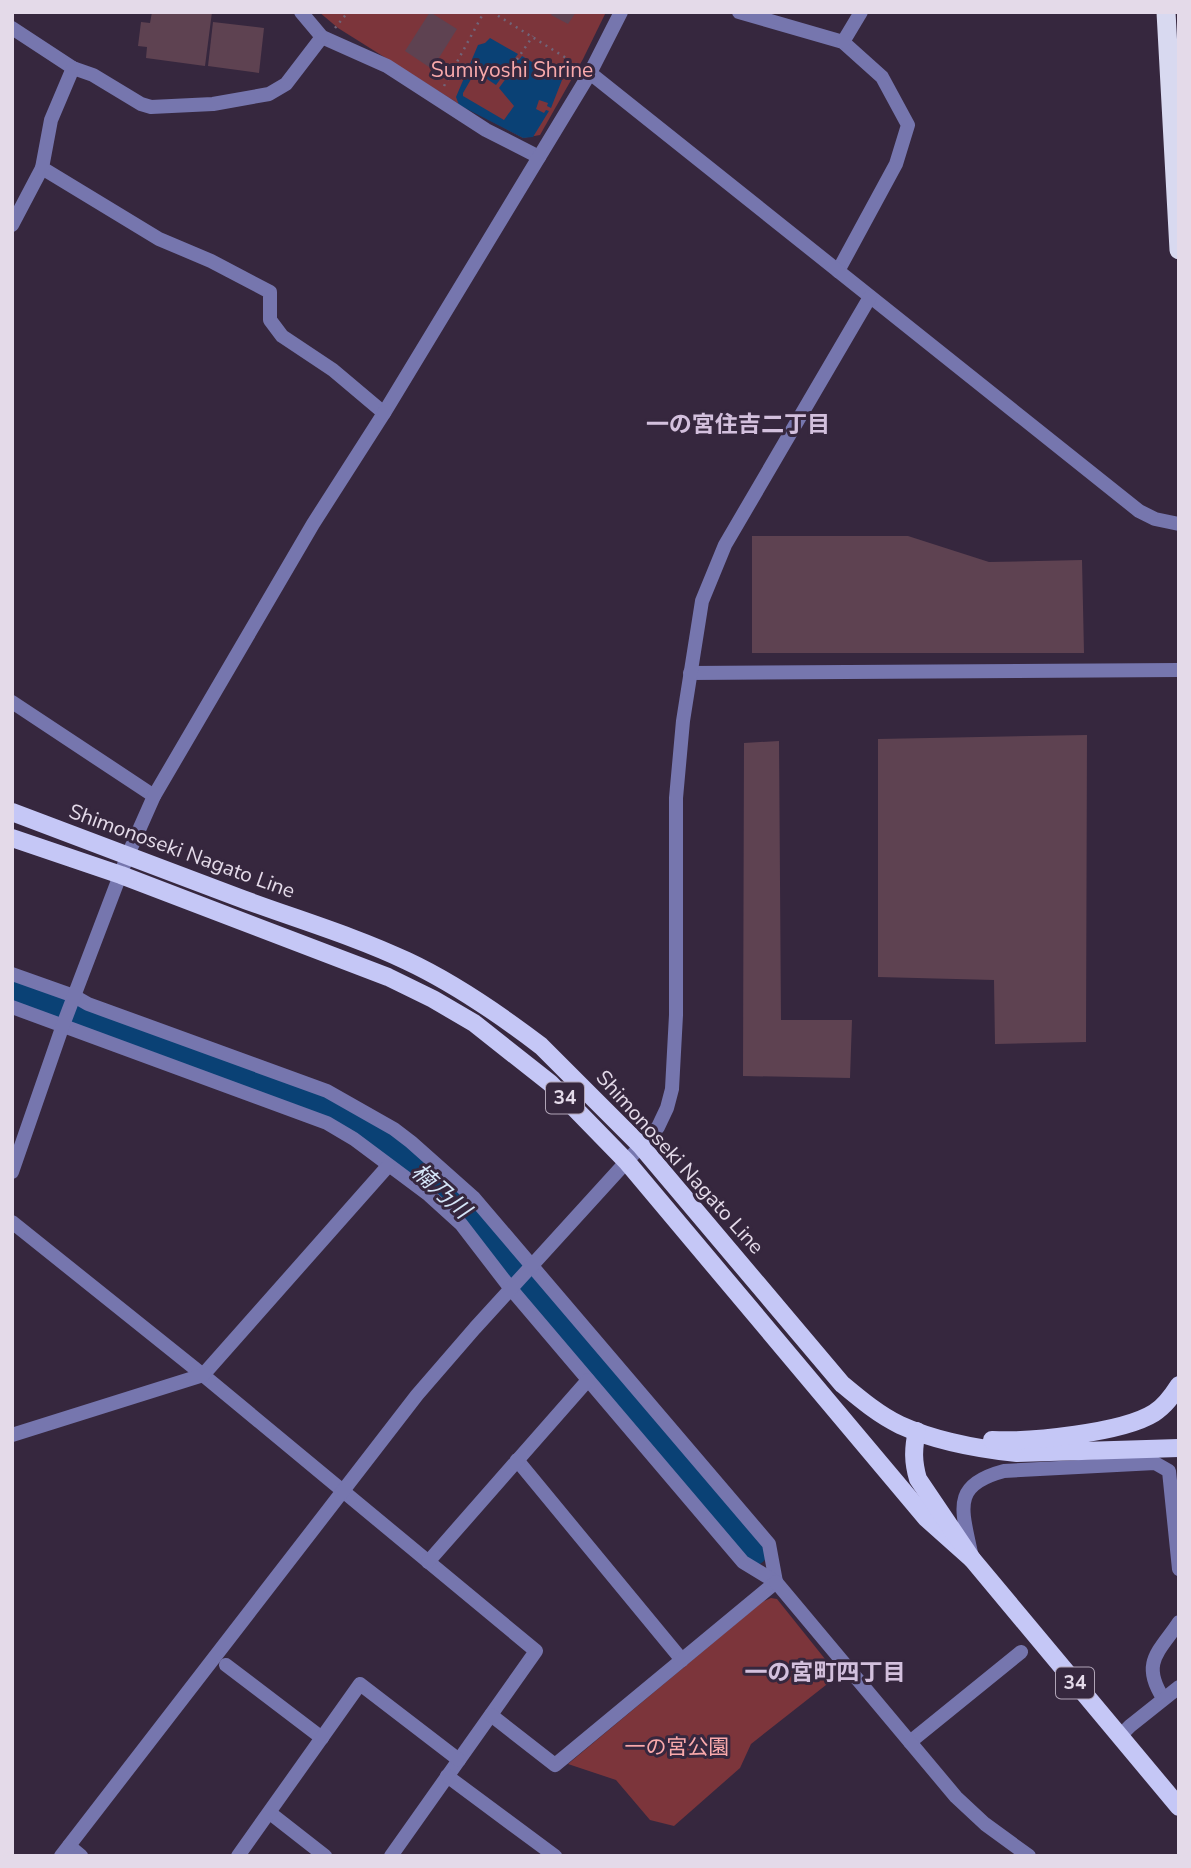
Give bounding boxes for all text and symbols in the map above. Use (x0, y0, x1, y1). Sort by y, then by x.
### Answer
park label: Sumiyoshi Shrine (431, 56, 593, 84)
district label: 一の宮住吉二丁目 (646, 409, 830, 440)
street label: Shimonoseki Nagato Line (65, 797, 299, 905)
street label: Shimonoseki Nagato Line (590, 1064, 770, 1260)
road number: 34 (546, 1082, 584, 1114)
water label: 楠乃川 (405, 1156, 479, 1228)
district label: 一の宮町四丁目 (745, 1657, 906, 1688)
road number: 34 (1056, 1667, 1094, 1698)
park label: 一の宮公園 (625, 1733, 730, 1761)

